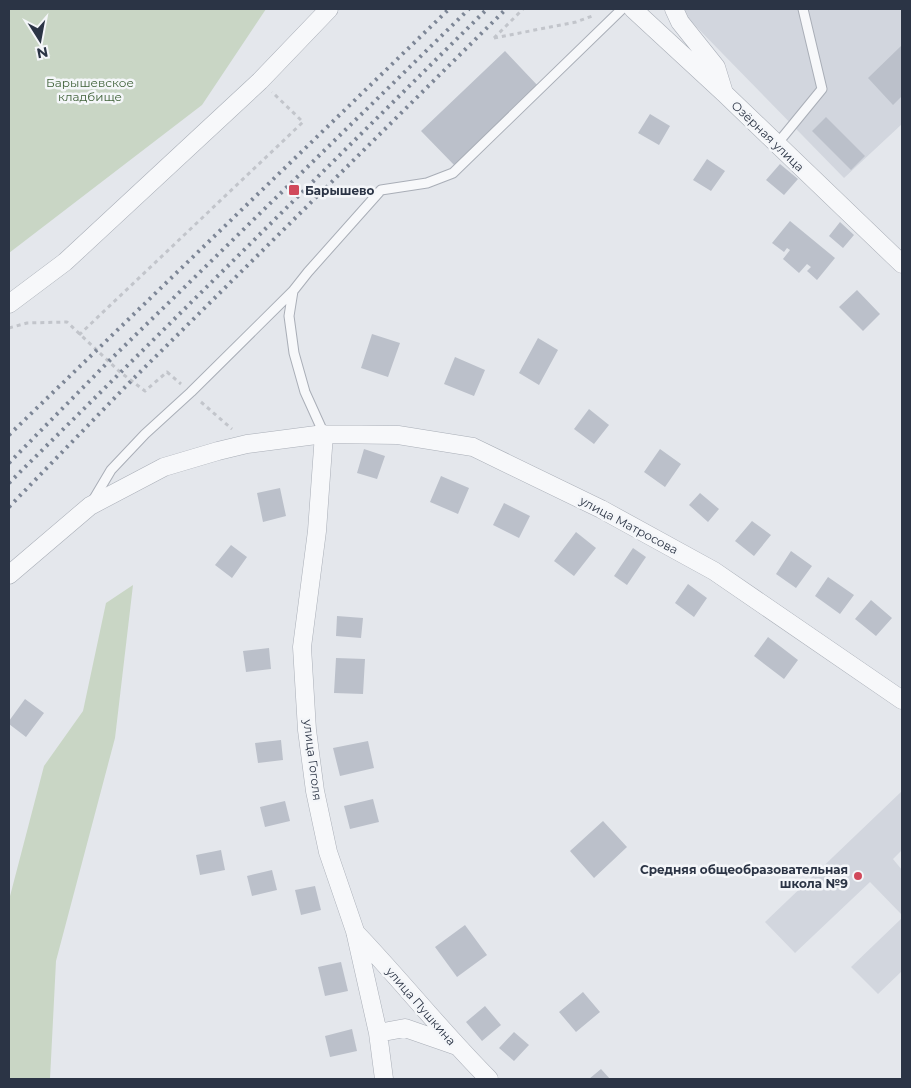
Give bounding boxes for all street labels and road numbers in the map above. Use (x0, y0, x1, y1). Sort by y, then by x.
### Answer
street label: Озёрная улица (729, 98, 807, 174)
street label: улица Матросова (576, 492, 681, 557)
street label: улица Гоголя (300, 718, 325, 801)
street label: улица Пушкина (382, 963, 459, 1048)

